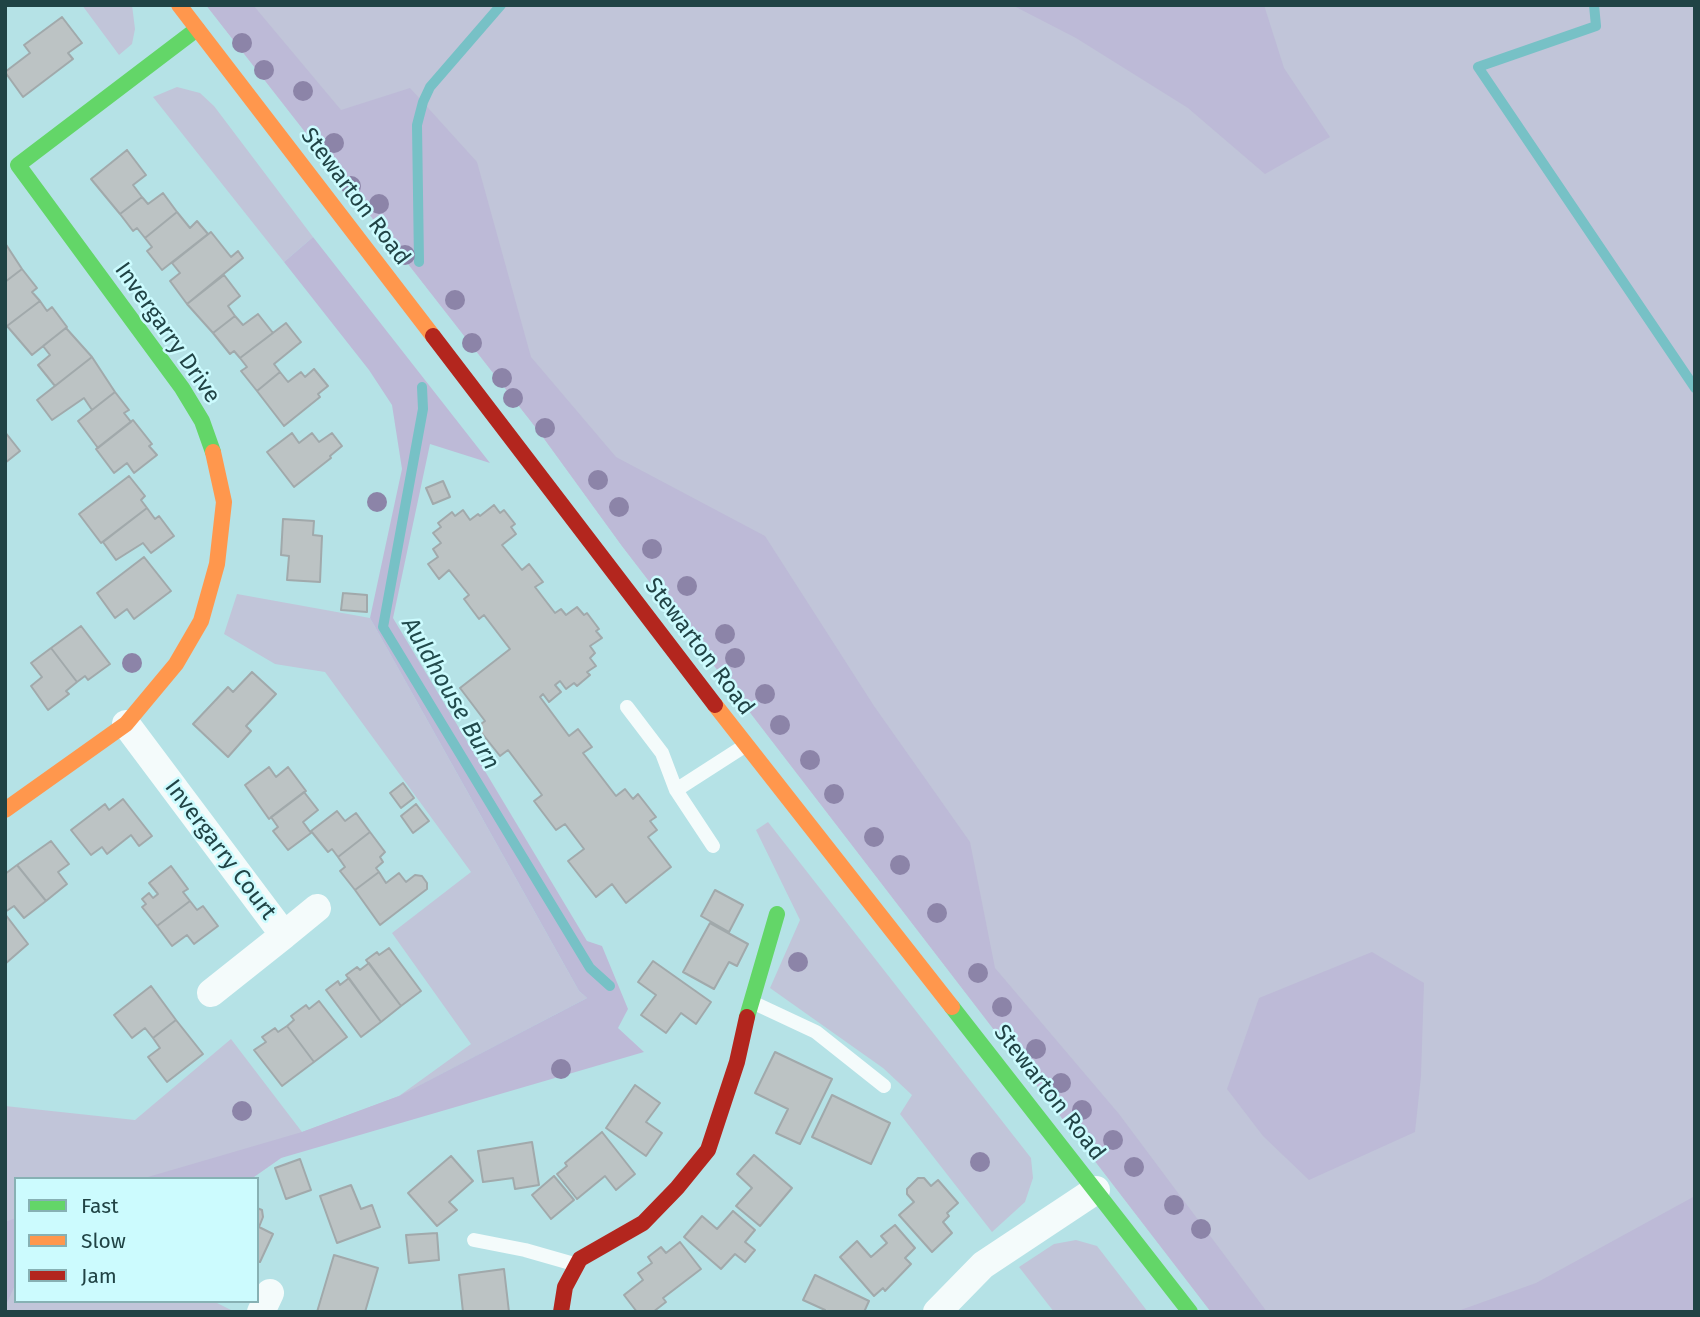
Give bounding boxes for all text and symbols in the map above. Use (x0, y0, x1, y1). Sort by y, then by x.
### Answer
street label: Stewarton Road (294, 123, 416, 271)
street label: Invergarry Drive (108, 257, 226, 409)
street label: Stewarton Road (638, 573, 760, 721)
water label: Auldhouse Burn (395, 613, 505, 775)
street label: Invergarry Court (158, 775, 282, 925)
street label: Stewarton Road (987, 1020, 1111, 1166)
legend (14, 1177, 259, 1303)
text: Fast (81, 1193, 119, 1219)
text: Slow (81, 1228, 126, 1254)
text: Jam (81, 1263, 117, 1289)

